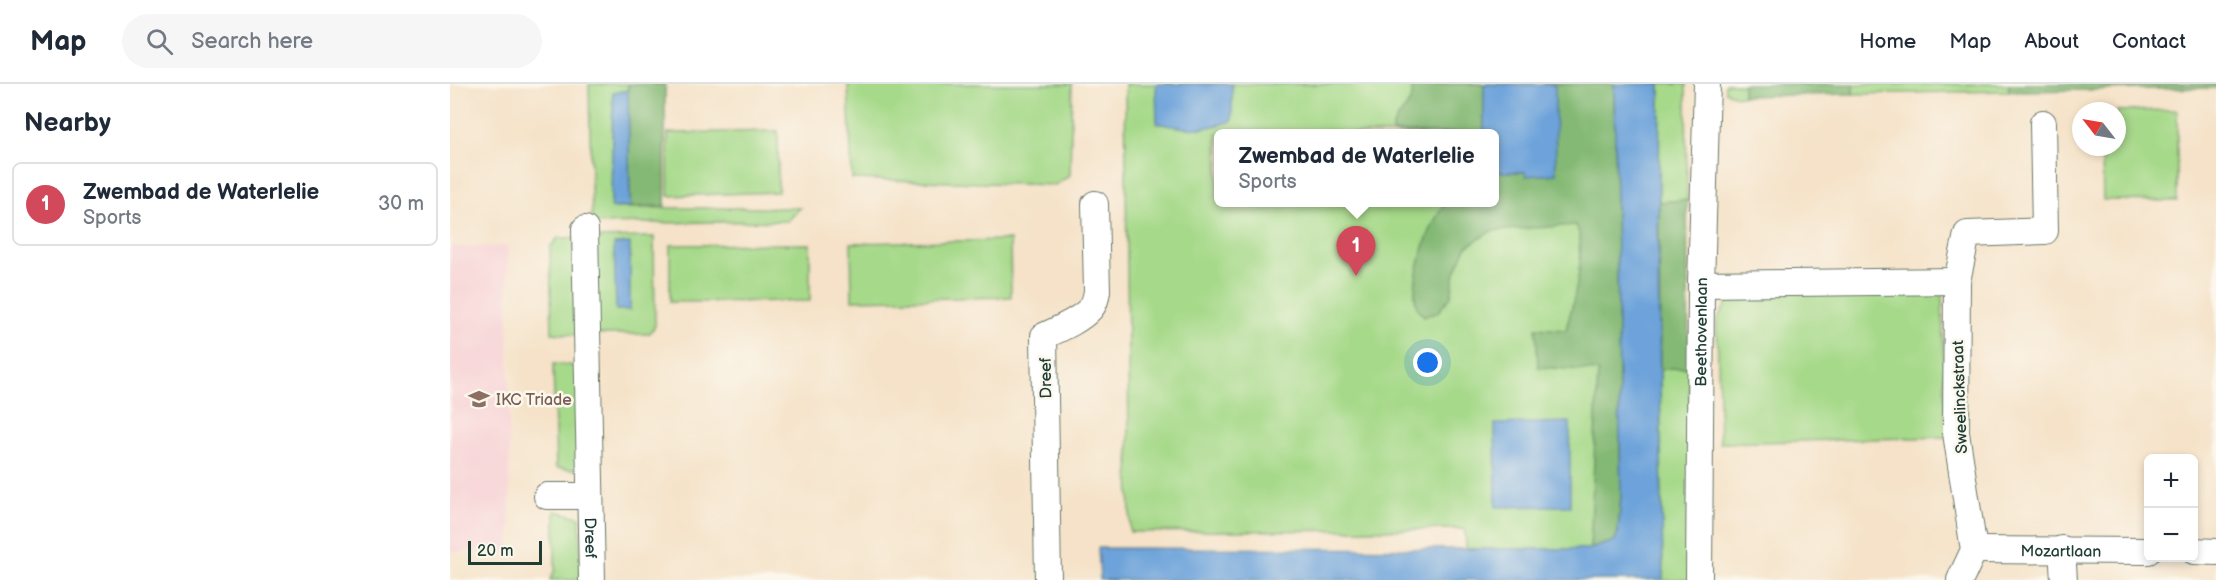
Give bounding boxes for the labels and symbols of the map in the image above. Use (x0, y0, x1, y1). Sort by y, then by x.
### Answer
north arrow (2072, 102, 2126, 156)
pin: 1 (1336, 226, 1376, 276)
street label: Beethovenlaan (1692, 277, 1712, 387)
street label: Sweelinckstraat (1949, 340, 1972, 454)
your location (1413, 348, 1442, 377)
street label: Dreef (1037, 357, 1056, 399)
school or university icon: IKC Triade (467, 387, 491, 411)
place label: IKC Triade (496, 391, 572, 410)
street label: Dreef (580, 517, 600, 559)
scale bar (468, 538, 542, 566)
street label: Mozartlaan (2021, 542, 2101, 562)

